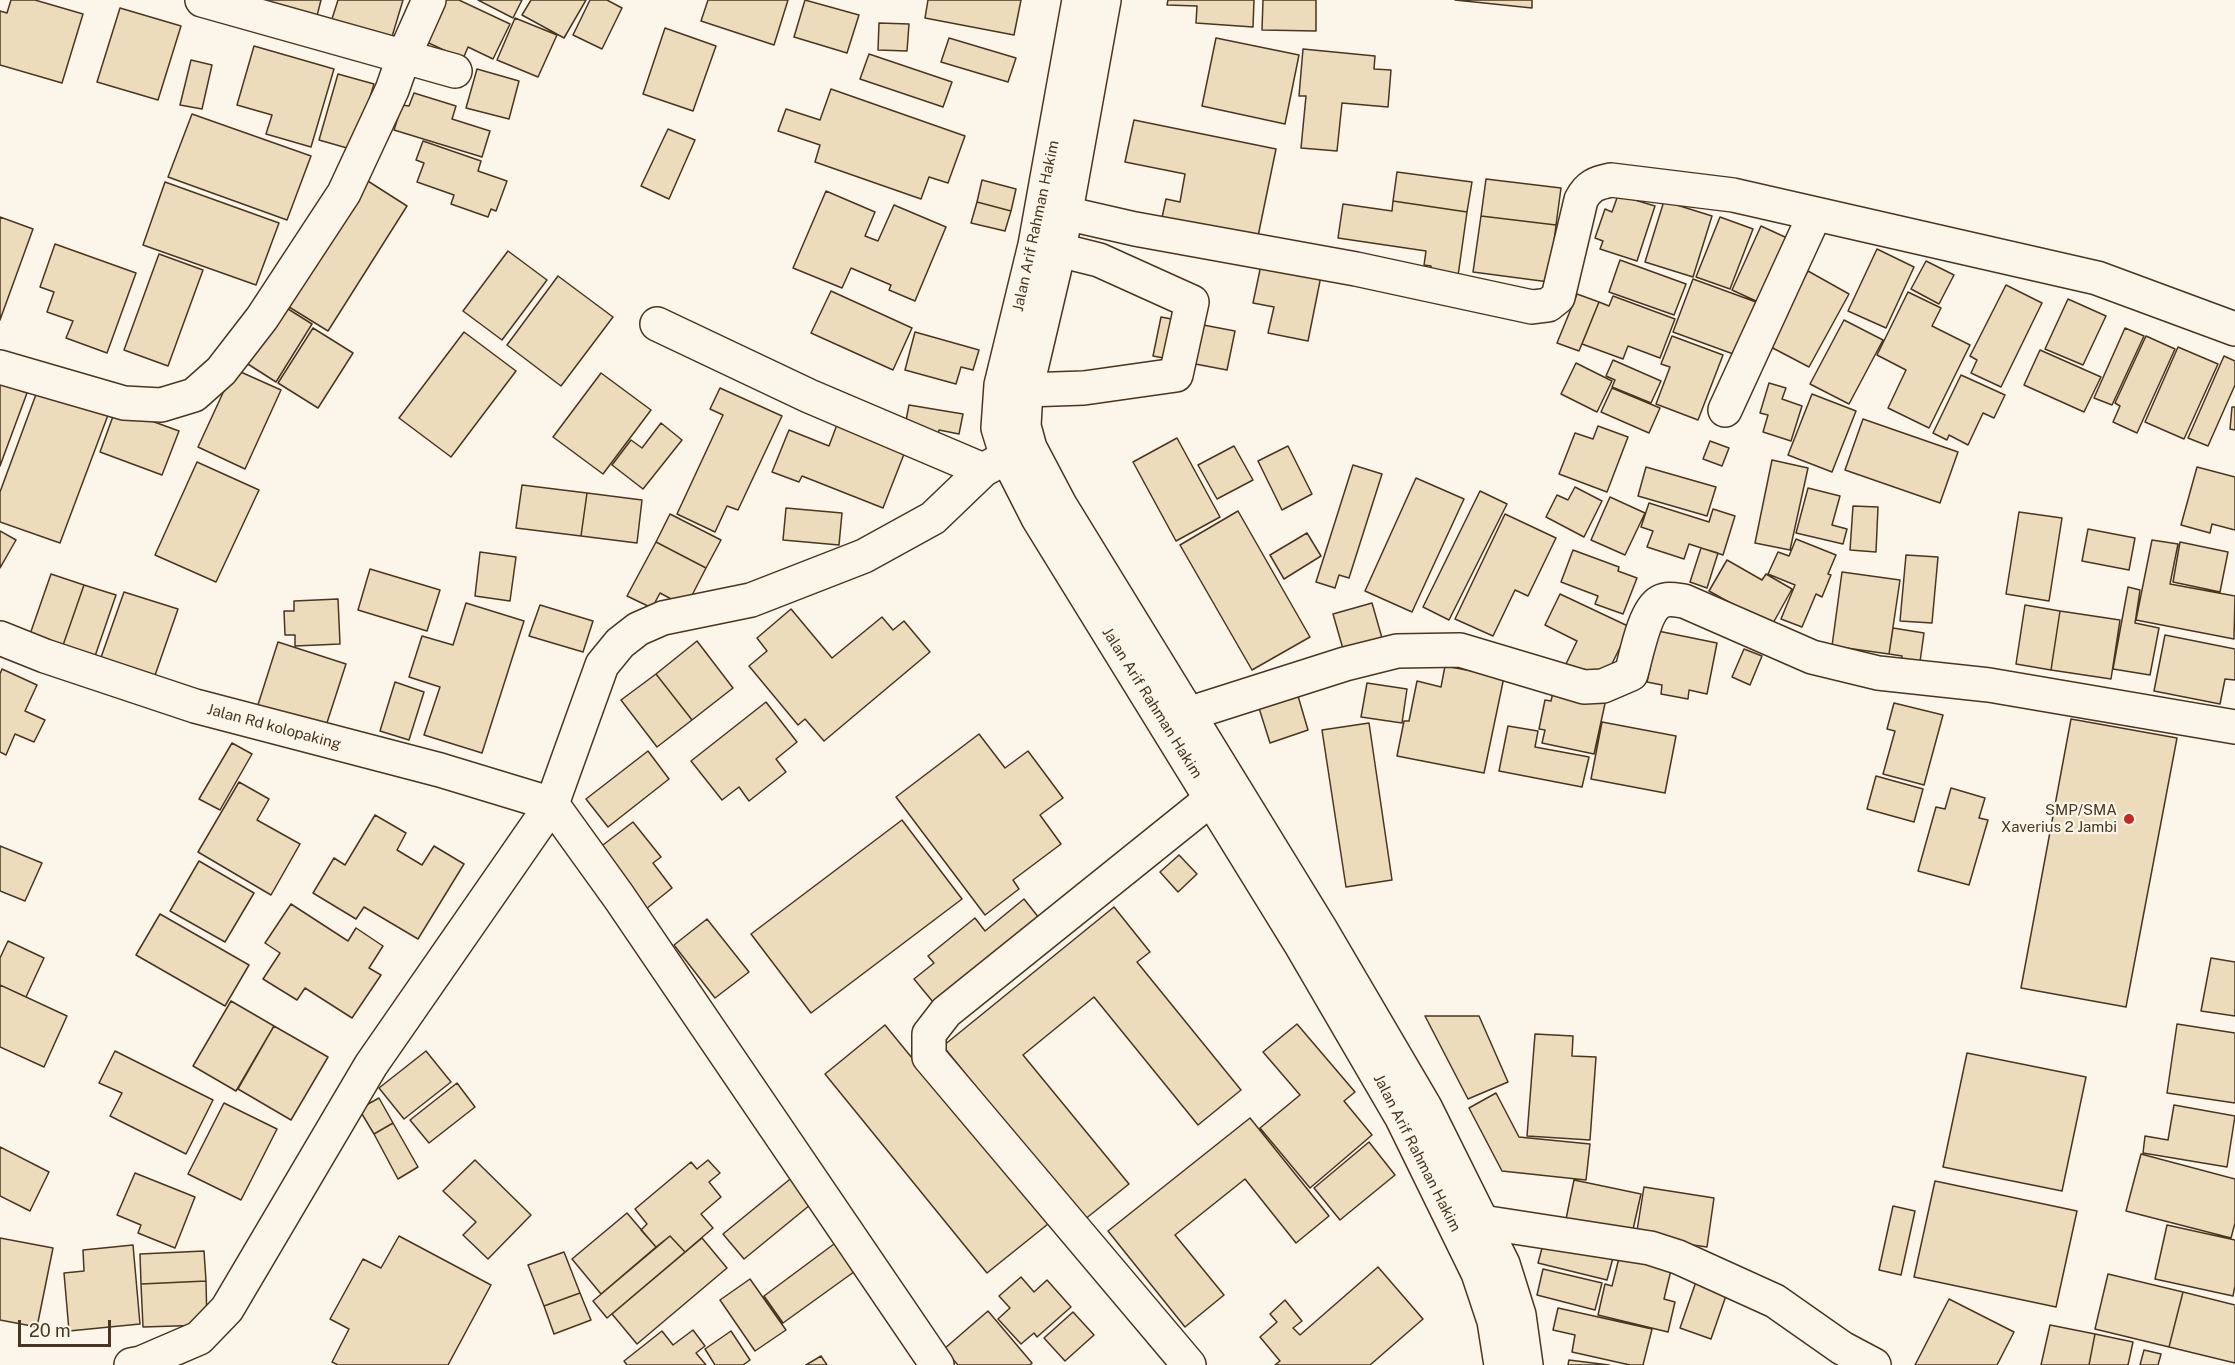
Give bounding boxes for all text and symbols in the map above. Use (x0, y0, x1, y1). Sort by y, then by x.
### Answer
street label: Jalan Arif Rahman Hakim (1009, 139, 1063, 313)
street label: Jalan Arif Rahman Hakim (1098, 624, 1206, 782)
street label: Jalan Rd kolopaking (205, 700, 343, 754)
place label: SMP/SMA Xaverius 2 Jambi (2001, 801, 2117, 836)
marker: SMP/SMA Xaverius 2 Jambi (2122, 812, 2136, 826)
street label: Jalan Arif Rahman Hakim (1369, 1071, 1465, 1235)
scale bar (21, 1308, 114, 1346)
text: 20 m (29, 1320, 71, 1341)

